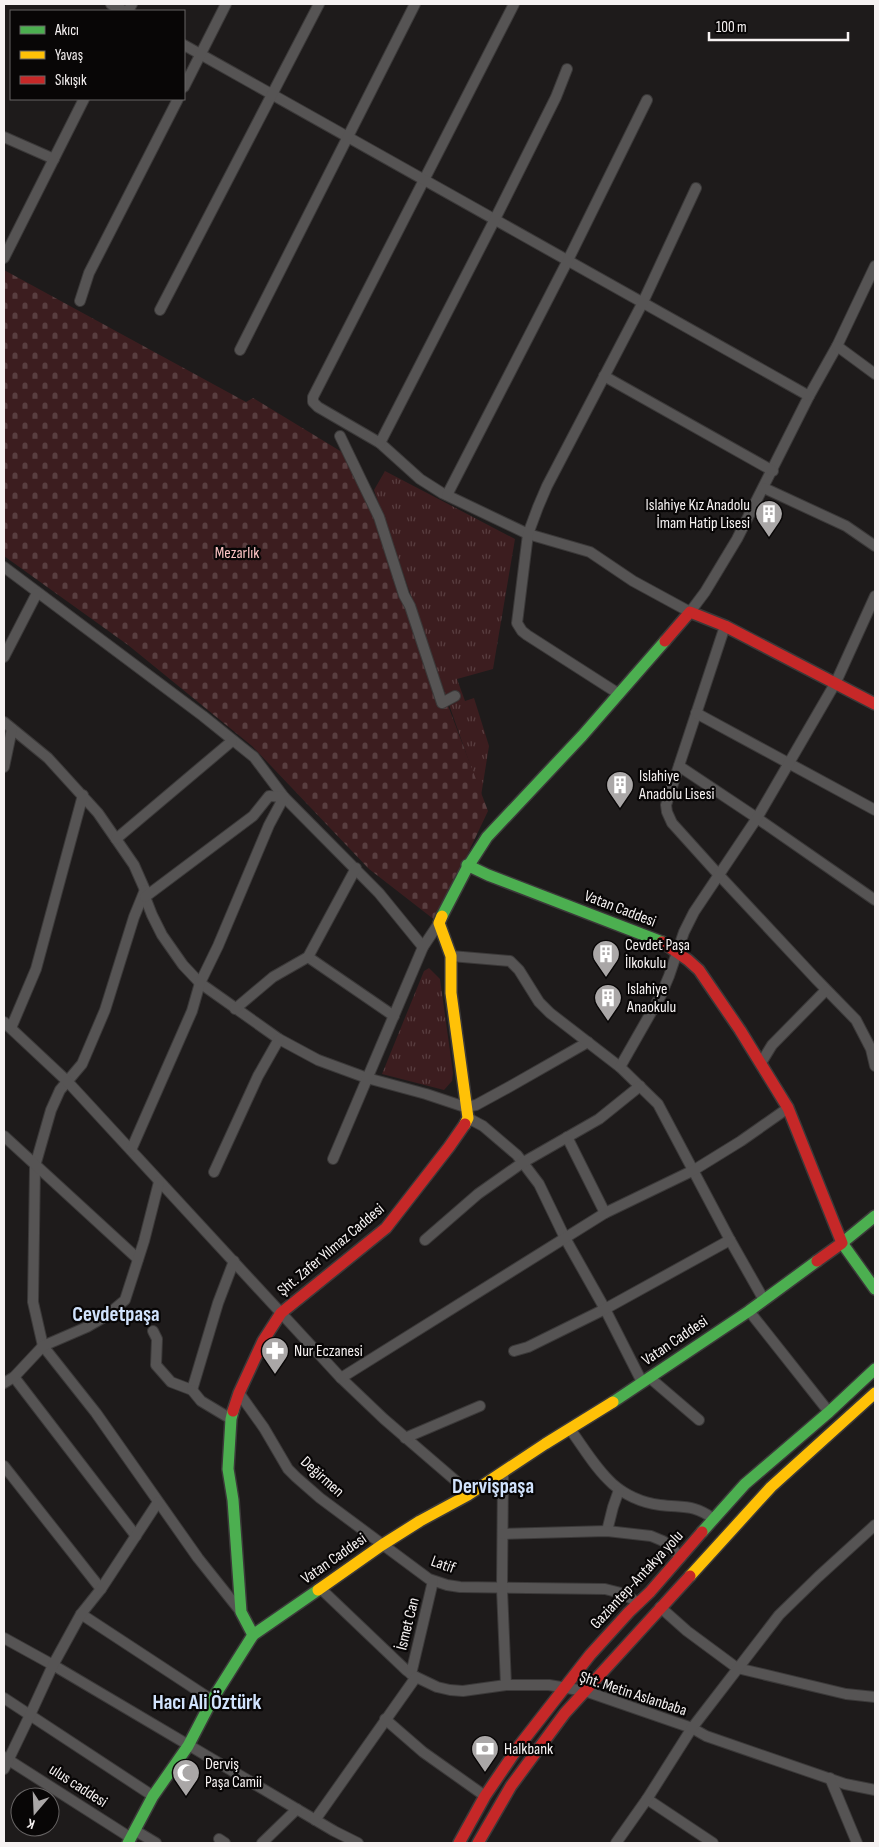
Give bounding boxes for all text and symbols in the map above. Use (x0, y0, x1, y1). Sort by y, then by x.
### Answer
legend (10, 10, 185, 100)
scale bar (709, 10, 848, 42)
text: 100 m (716, 18, 747, 37)
text: Akıcı (54, 21, 79, 40)
text: Yavaş (55, 46, 83, 65)
text: Sıkışık (55, 71, 87, 90)
place label: Islahiye Kız Anadolu İmam Hatip Lisesi (645, 496, 750, 533)
building icon: Islahiye Kız Anadolu İmam Hatip Lisesi (754, 499, 784, 538)
park label: Mezarlık (215, 544, 259, 563)
place label: Islahiye Anadolu Lisesi (638, 767, 714, 804)
building icon: Islahiye Anadolu Lisesi (605, 770, 635, 809)
street label: Vatan Caddesi (581, 887, 659, 931)
place label: Cevdet Paşa İlkokulu (625, 936, 690, 973)
building icon: Cevdet Paşa İlkokulu (591, 939, 621, 978)
place label: Islahiye Anaokulu (626, 980, 676, 1017)
building icon: Islahiye Anaokulu (593, 983, 623, 1022)
street label: Şht. Zafer Yılmaz Caddesi (274, 1200, 388, 1300)
district label: Cevdetpaşa (72, 1302, 160, 1327)
street label: Vatan Caddesi (638, 1312, 712, 1370)
pharmacy icon: Nur Eczanesi (260, 1336, 290, 1375)
place label: Nur Eczanesi (294, 1342, 363, 1361)
street label: Değirmen (296, 1453, 348, 1501)
district label: Dervişpaşa (452, 1474, 534, 1499)
street label: Gaziantep-Antakya yolu (587, 1527, 687, 1633)
street label: Vatan Caddesi (298, 1530, 370, 1588)
street label: Latif (428, 1552, 458, 1578)
street label: İsmet Can (392, 1596, 424, 1652)
street label: Şht. Metin Aslanbaba (577, 1668, 689, 1720)
district label: Hacı Ali Öztürk (153, 1690, 262, 1715)
bank icon: Halkbank (470, 1734, 500, 1773)
place label: Halkbank (504, 1740, 553, 1759)
place label: Derviş Paşa Camii (205, 1755, 262, 1792)
mosque icon: Derviş Paşa Camii (171, 1758, 201, 1797)
street label: ulus caddesi (45, 1760, 111, 1812)
north arrow (10, 1787, 60, 1837)
text: K (25, 1815, 37, 1833)

